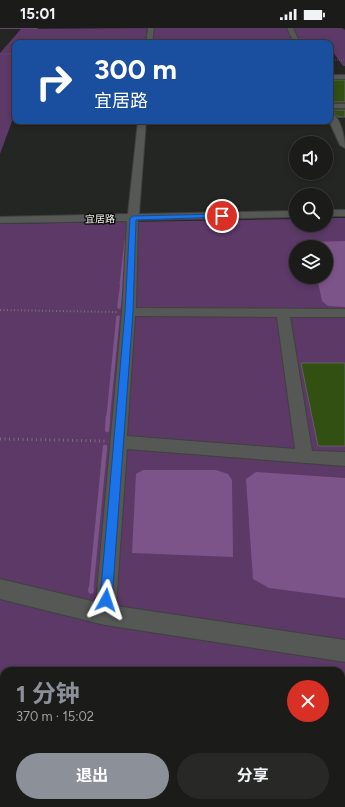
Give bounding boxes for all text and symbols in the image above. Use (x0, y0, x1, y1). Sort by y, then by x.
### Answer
text: 15:01 (20, 5, 56, 23)
text: 300 m (94, 52, 177, 86)
icon: right (28, 56, 80, 108)
text: 宜居路 (94, 90, 148, 112)
map controls (289, 136, 333, 284)
button: sound (289, 136, 333, 180)
button: search (289, 188, 333, 232)
pin (205, 199, 239, 233)
icon: arrive (211, 205, 233, 227)
street label: 宜居路 (85, 212, 115, 226)
button: layers (289, 240, 333, 284)
position arrow (85, 579, 127, 621)
text: 1 分钟 (16, 679, 80, 708)
button: close (287, 680, 329, 722)
text: 370 m · 15:02 (16, 709, 94, 724)
button: 退出 (16, 753, 169, 799)
button: 分享 (177, 753, 329, 799)

